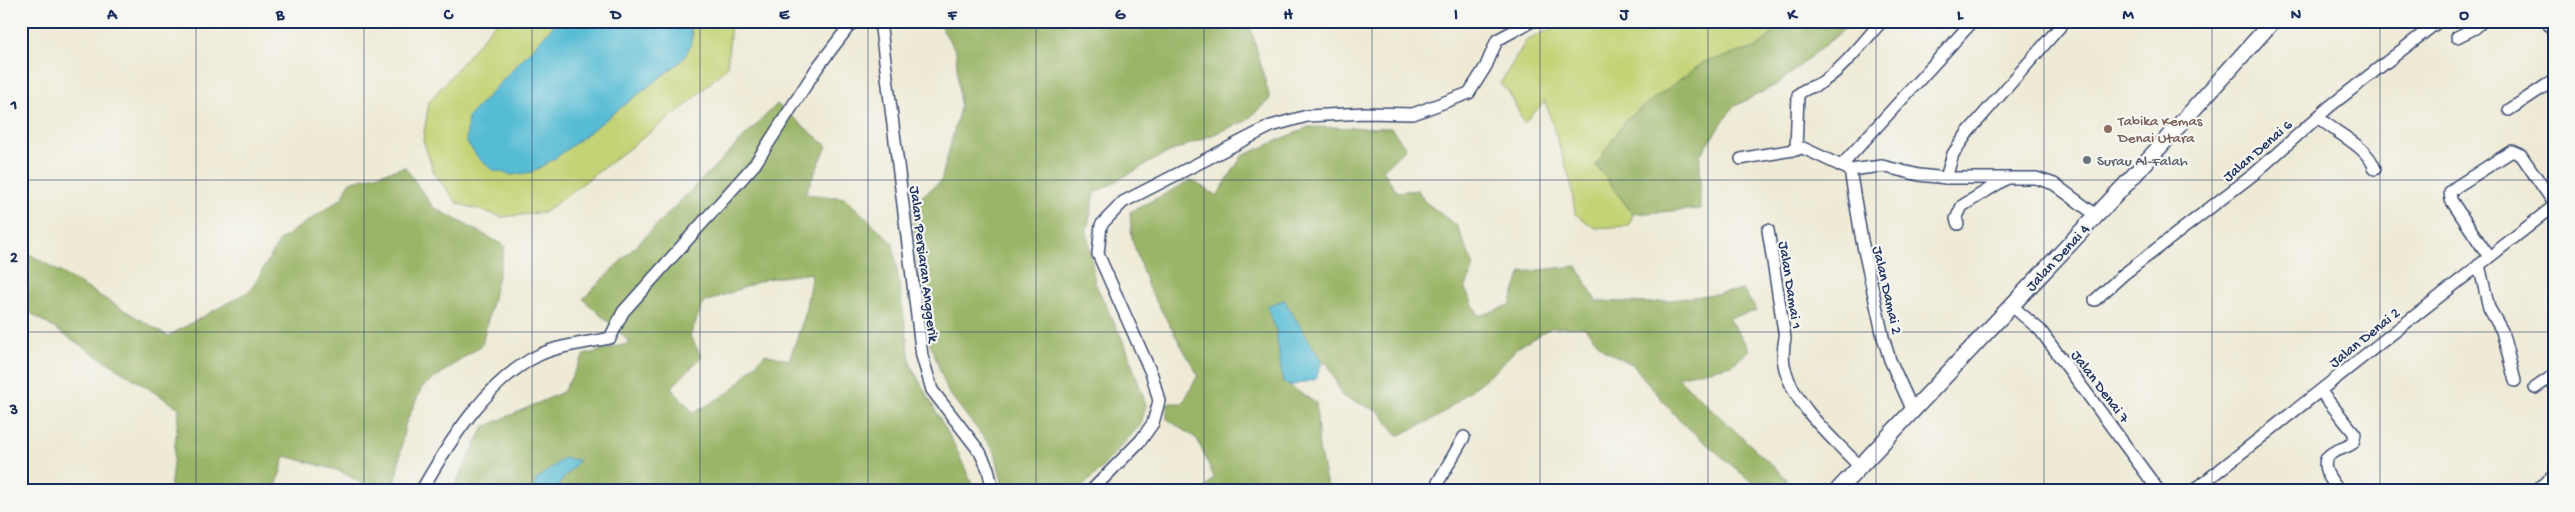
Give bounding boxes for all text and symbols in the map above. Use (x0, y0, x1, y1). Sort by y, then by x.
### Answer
text: A (106, 7, 118, 26)
text: B (275, 7, 285, 26)
text: C (443, 7, 454, 26)
text: D (609, 7, 622, 26)
text: E (779, 7, 790, 26)
text: F (947, 7, 958, 26)
text: G (1115, 7, 1126, 26)
text: H (1283, 7, 1293, 26)
text: I (1454, 7, 1458, 26)
text: J (1619, 7, 1630, 26)
text: K (1787, 7, 1799, 26)
text: L (1957, 7, 1964, 26)
text: M (2122, 7, 2134, 26)
text: N (2291, 7, 2302, 26)
text: O (2459, 7, 2469, 26)
text: 1 (10, 97, 17, 116)
place label: Tabika Kemas Denai Utara (2117, 113, 2203, 148)
street label: Jalan Denai 6 (2220, 116, 2297, 187)
marker: Tabika Kemas Denai Utara (2102, 123, 2114, 135)
place label: Surau Al-Falah (2097, 153, 2188, 171)
marker: Surau Al-Falah (2081, 154, 2093, 166)
street label: Jalan Persiaran Anggerik (904, 185, 942, 345)
street label: Jalan Denai 4 (2023, 221, 2094, 296)
street label: Jalan Damai 1 (1773, 240, 1805, 330)
street label: Jalan Damai 2 (1867, 245, 1905, 336)
text: 2 (10, 250, 18, 269)
street label: Jalan Denai 2 (2326, 305, 2404, 373)
street label: Jalan Denai 7 (2066, 347, 2133, 428)
text: 3 (9, 402, 18, 421)

